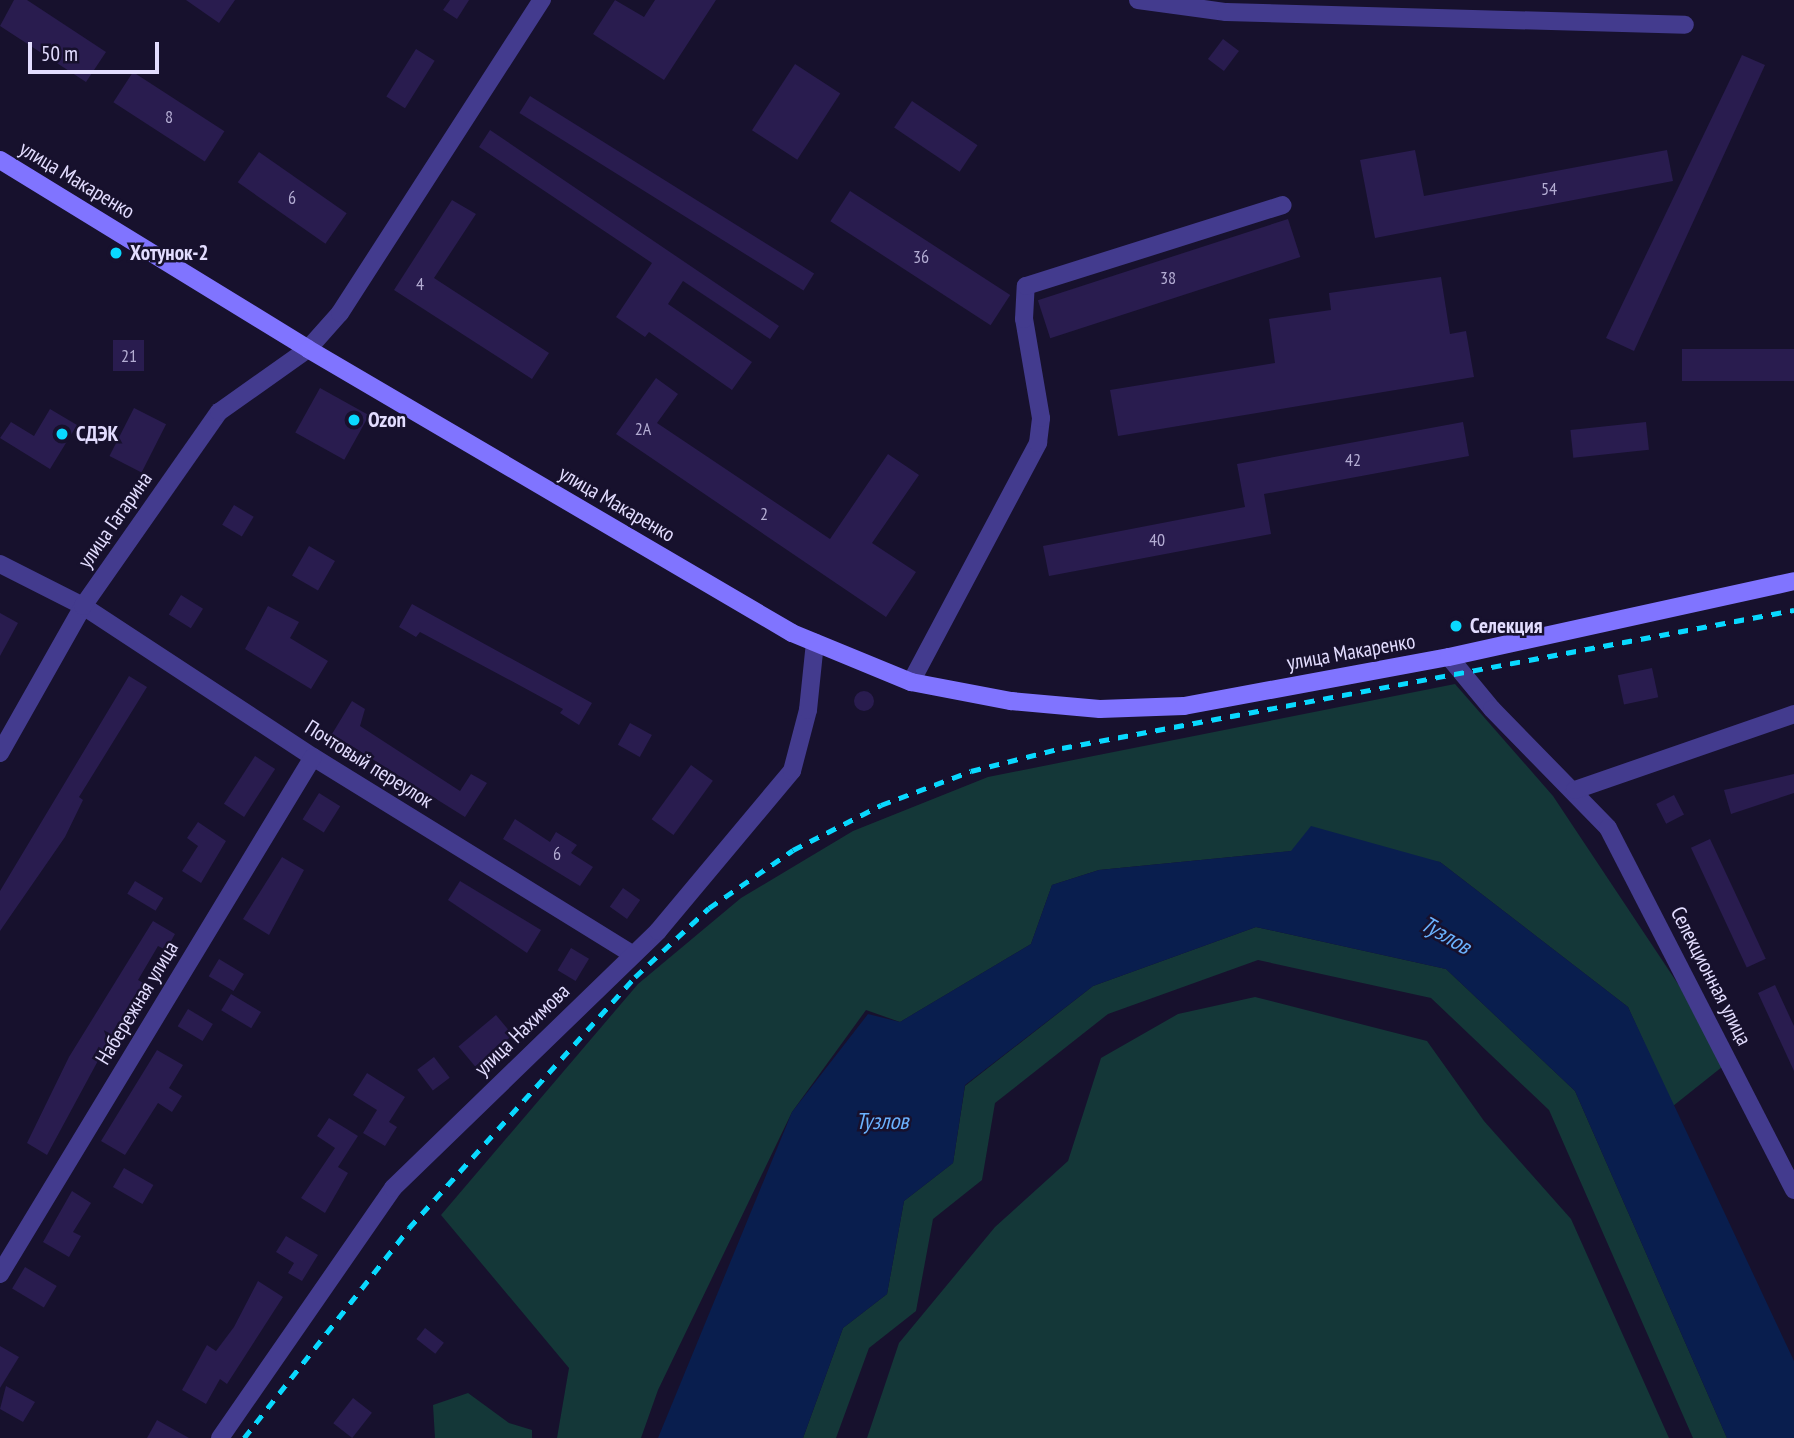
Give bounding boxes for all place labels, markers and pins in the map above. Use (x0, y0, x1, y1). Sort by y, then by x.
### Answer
place label: Хотунок-2 (130, 240, 209, 266)
marker: Хотунок-2 (108, 245, 124, 261)
place label: Ozon (368, 407, 406, 433)
marker: Ozon (346, 412, 362, 428)
place label: СДЭК (76, 421, 118, 447)
marker: СДЭК (54, 426, 70, 442)
place label: Селекция (1470, 613, 1543, 639)
marker: Селекция (1448, 618, 1464, 634)

